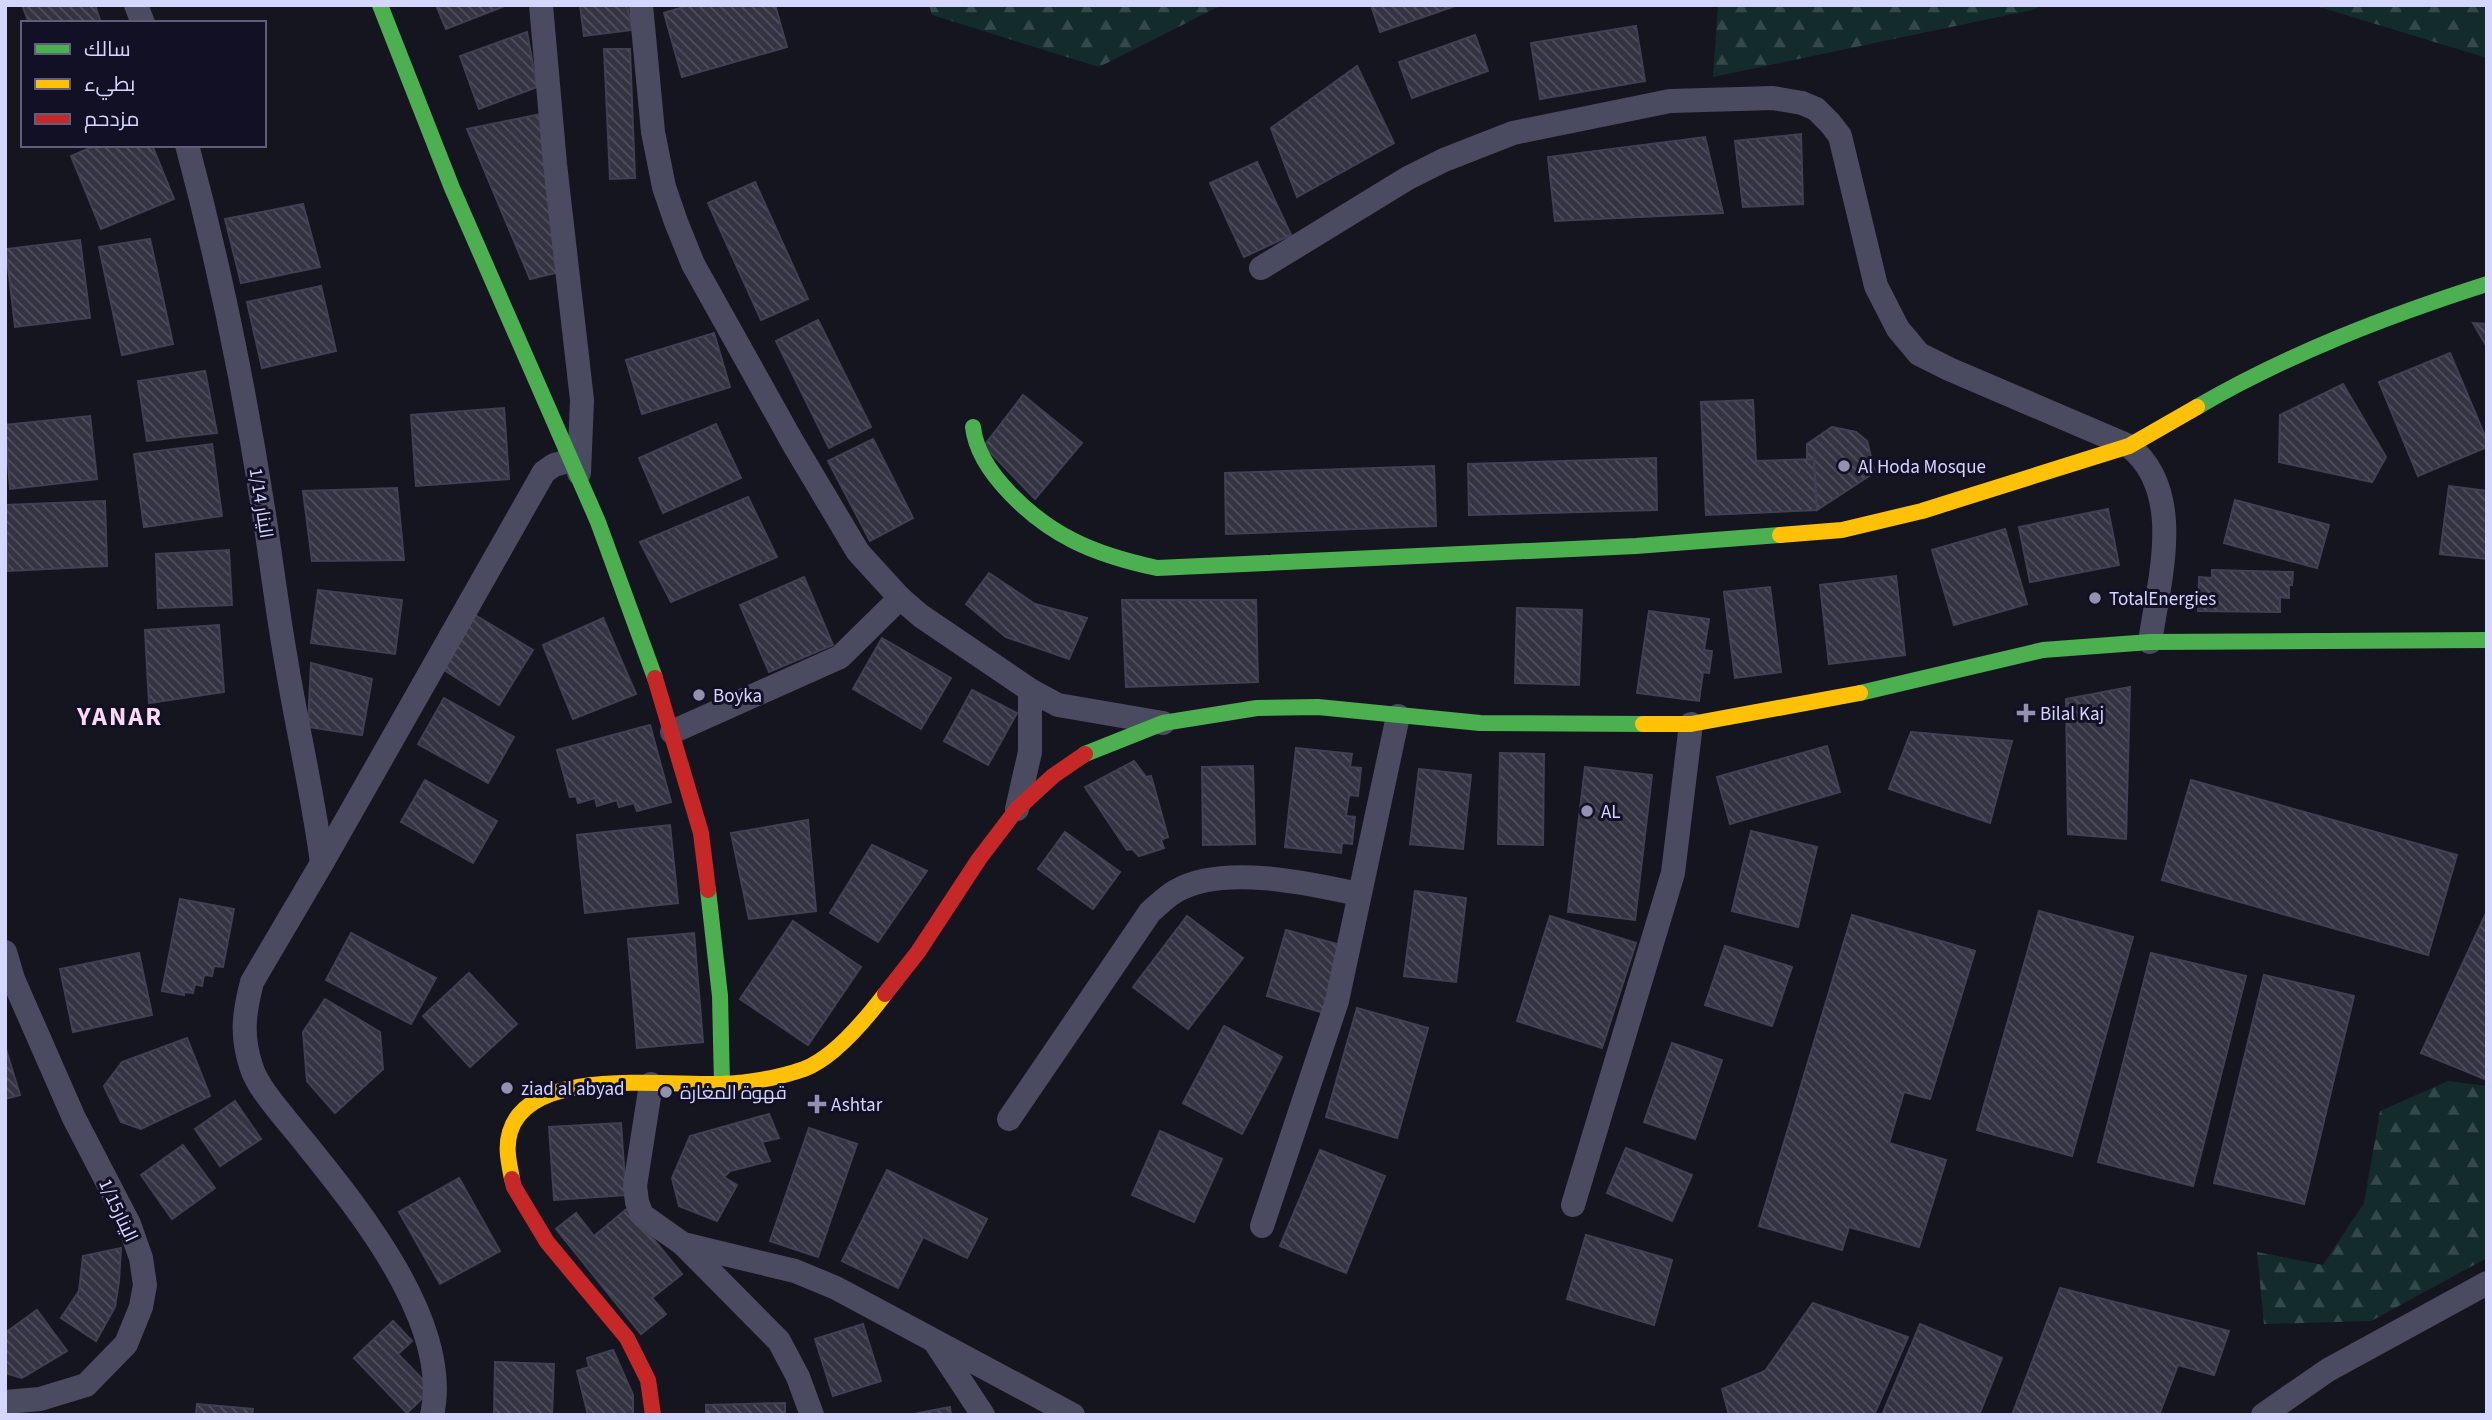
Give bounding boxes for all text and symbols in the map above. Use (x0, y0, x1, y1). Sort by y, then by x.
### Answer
legend (21, 21, 266, 147)
text: سالك (84, 34, 131, 64)
text: بطيء (84, 69, 135, 100)
text: مزدحم (84, 104, 139, 134)
place label: Al Hoda Mosque (1858, 454, 1986, 481)
marker: Al Hoda Mosque (1836, 458, 1852, 474)
street label: الينار 1/14 (242, 466, 279, 540)
place label: TotalEnergies (2109, 586, 2216, 613)
marker: TotalEnergies (2087, 590, 2103, 606)
place label: Boyka (713, 683, 762, 710)
marker: Boyka (691, 687, 707, 703)
district label: YANAR (76, 698, 163, 735)
place label: Bilal Kaj (2040, 701, 2104, 728)
marker: Bilal Kaj (2018, 705, 2034, 721)
place label: AL (1601, 799, 1621, 826)
marker: AL (1579, 803, 1595, 819)
place label: ziad al abyad (521, 1076, 625, 1103)
marker: ziad al abyad (499, 1080, 515, 1096)
place label: قهوة المغارة (680, 1080, 787, 1107)
marker: قهوة المغارة (658, 1084, 674, 1100)
place label: Ashtar (831, 1092, 883, 1119)
marker: Ashtar (809, 1096, 825, 1112)
street label: الينار1/15 (91, 1175, 144, 1247)

